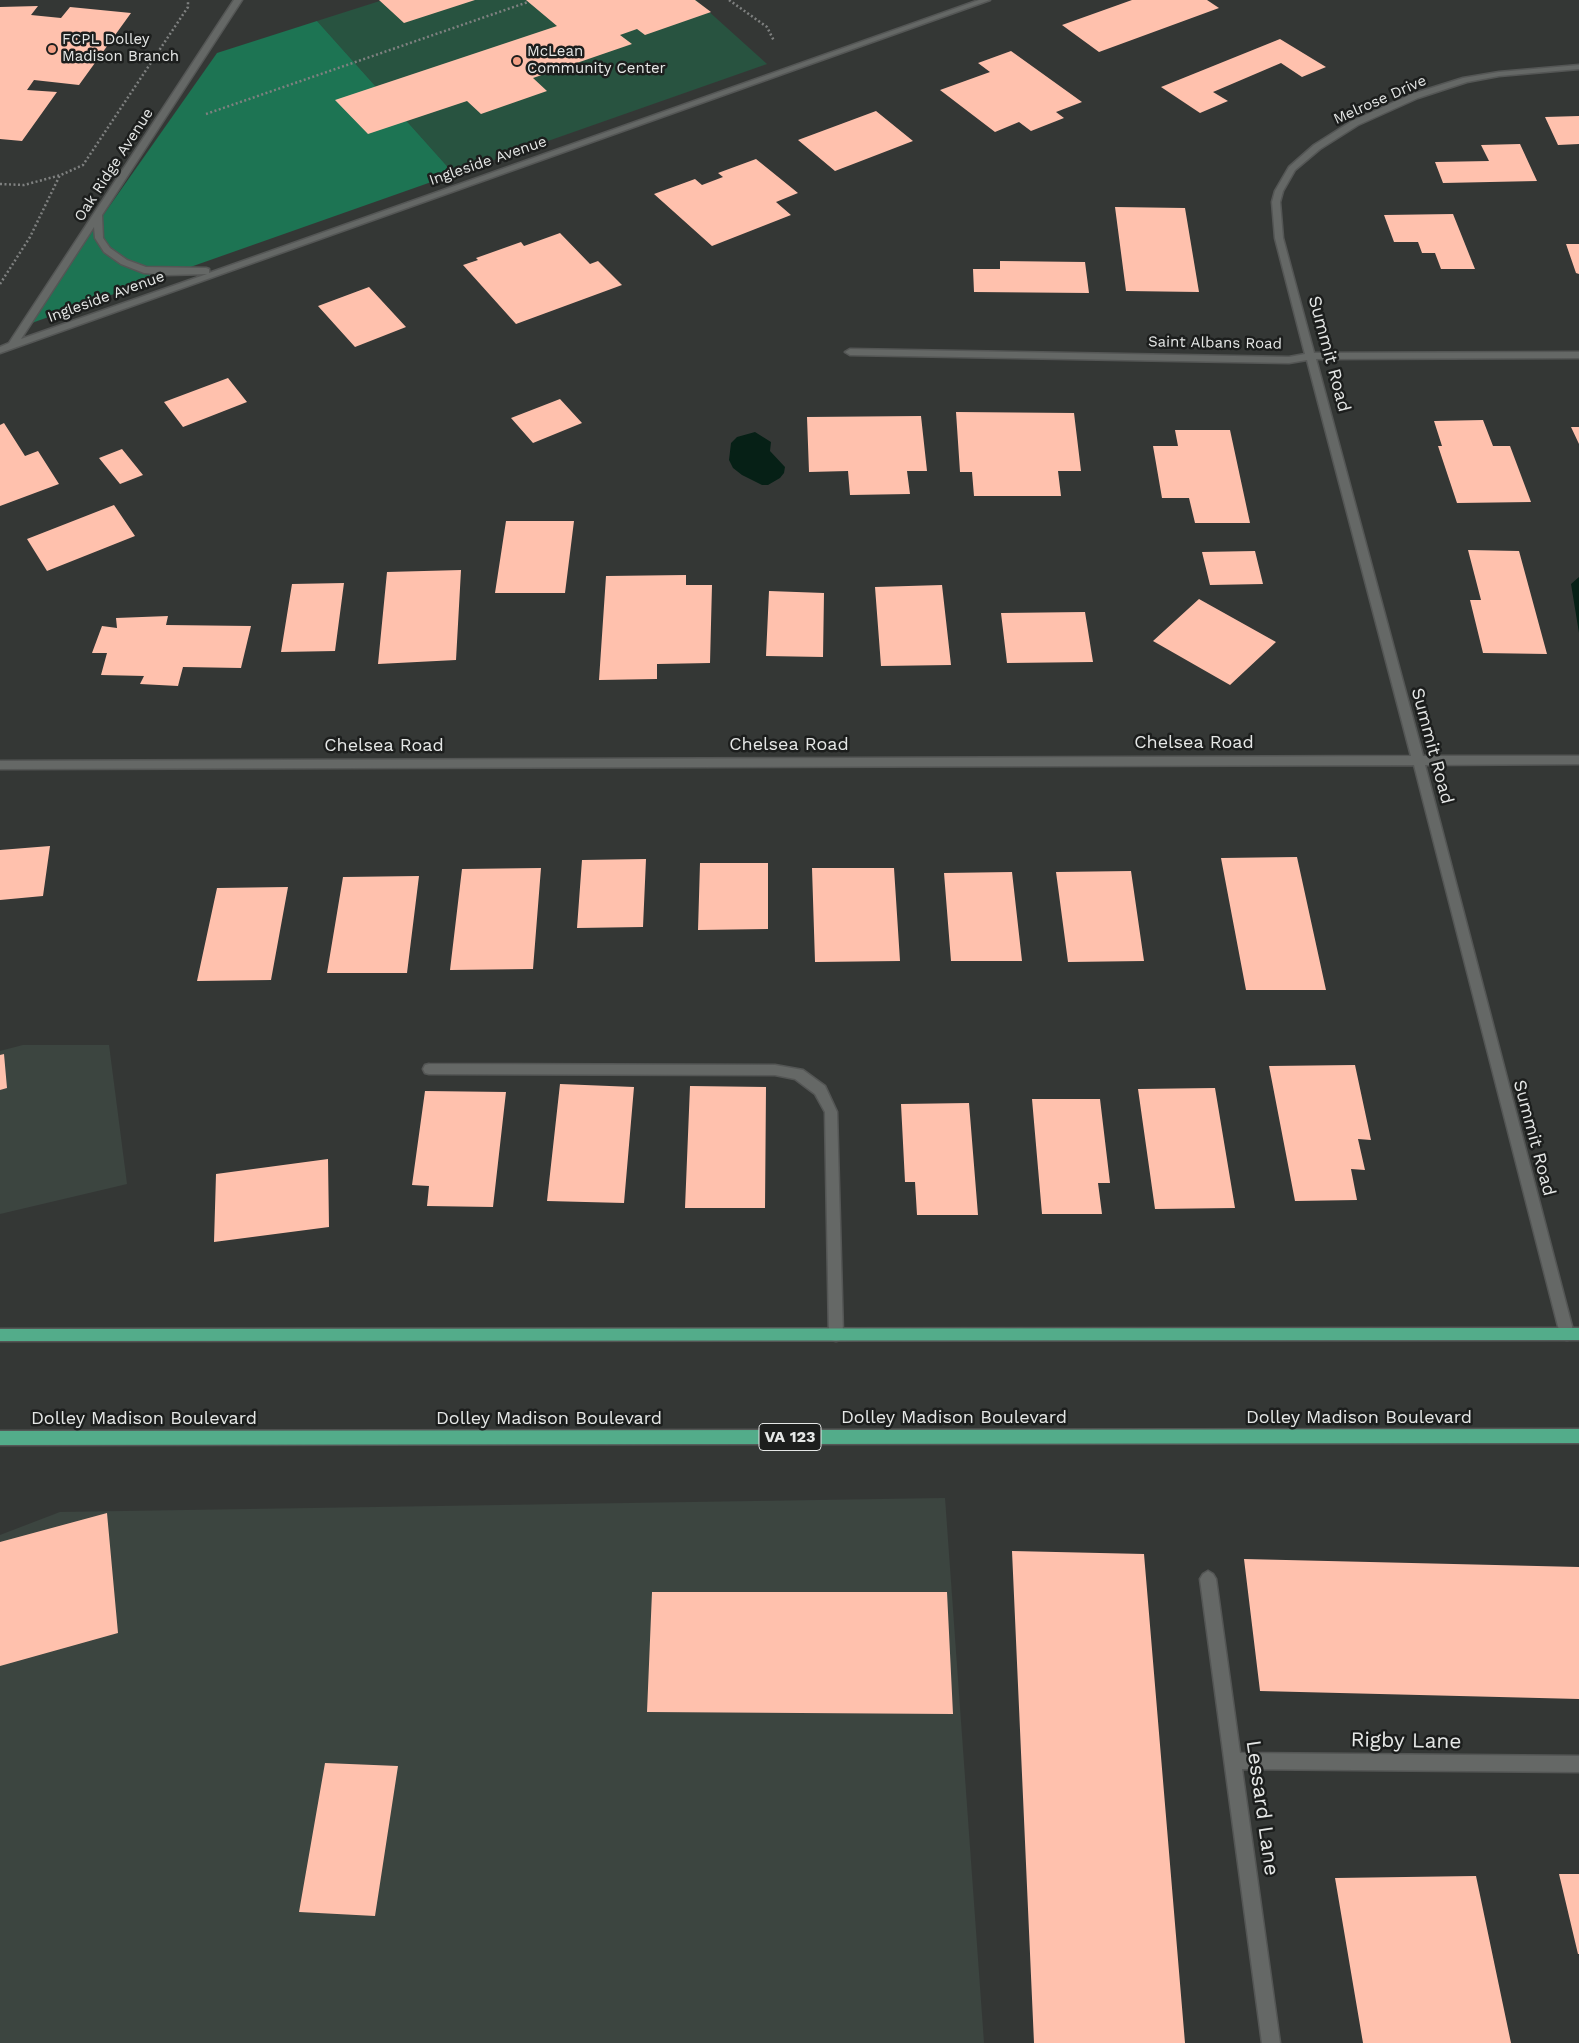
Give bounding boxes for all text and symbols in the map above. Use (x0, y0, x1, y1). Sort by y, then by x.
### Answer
place label: FCPL Dolley Madison Branch (62, 31, 179, 66)
marker: FCPL Dolley Madison Branch (46, 43, 58, 55)
place label: McLean Community Center (527, 43, 666, 78)
marker: McLean Community Center (511, 55, 523, 67)
street label: Melrose Drive (1331, 71, 1429, 129)
street label: Oak Ridge Avenue (71, 105, 157, 225)
street label: Ingleside Avenue (427, 132, 549, 190)
street label: Ingleside Avenue (45, 268, 167, 326)
street label: Summit Road (1303, 294, 1355, 414)
street label: Saint Albans Road (1148, 333, 1282, 353)
street label: Summit Road (1406, 686, 1458, 806)
street label: Chelsea Road (1134, 732, 1254, 754)
street label: Chelsea Road (729, 734, 849, 756)
street label: Chelsea Road (324, 735, 444, 757)
street label: Summit Road (1508, 1078, 1560, 1198)
street label: Dolley Madison Boulevard (841, 1407, 1067, 1429)
street label: Dolley Madison Boulevard (1246, 1407, 1472, 1429)
street label: Dolley Madison Boulevard (31, 1408, 257, 1430)
street label: Dolley Madison Boulevard (436, 1408, 662, 1430)
road number: VA 123 (759, 1424, 821, 1450)
street label: Rigby Lane (1350, 1727, 1462, 1755)
street label: Lessard Lane (1240, 1739, 1284, 1877)

